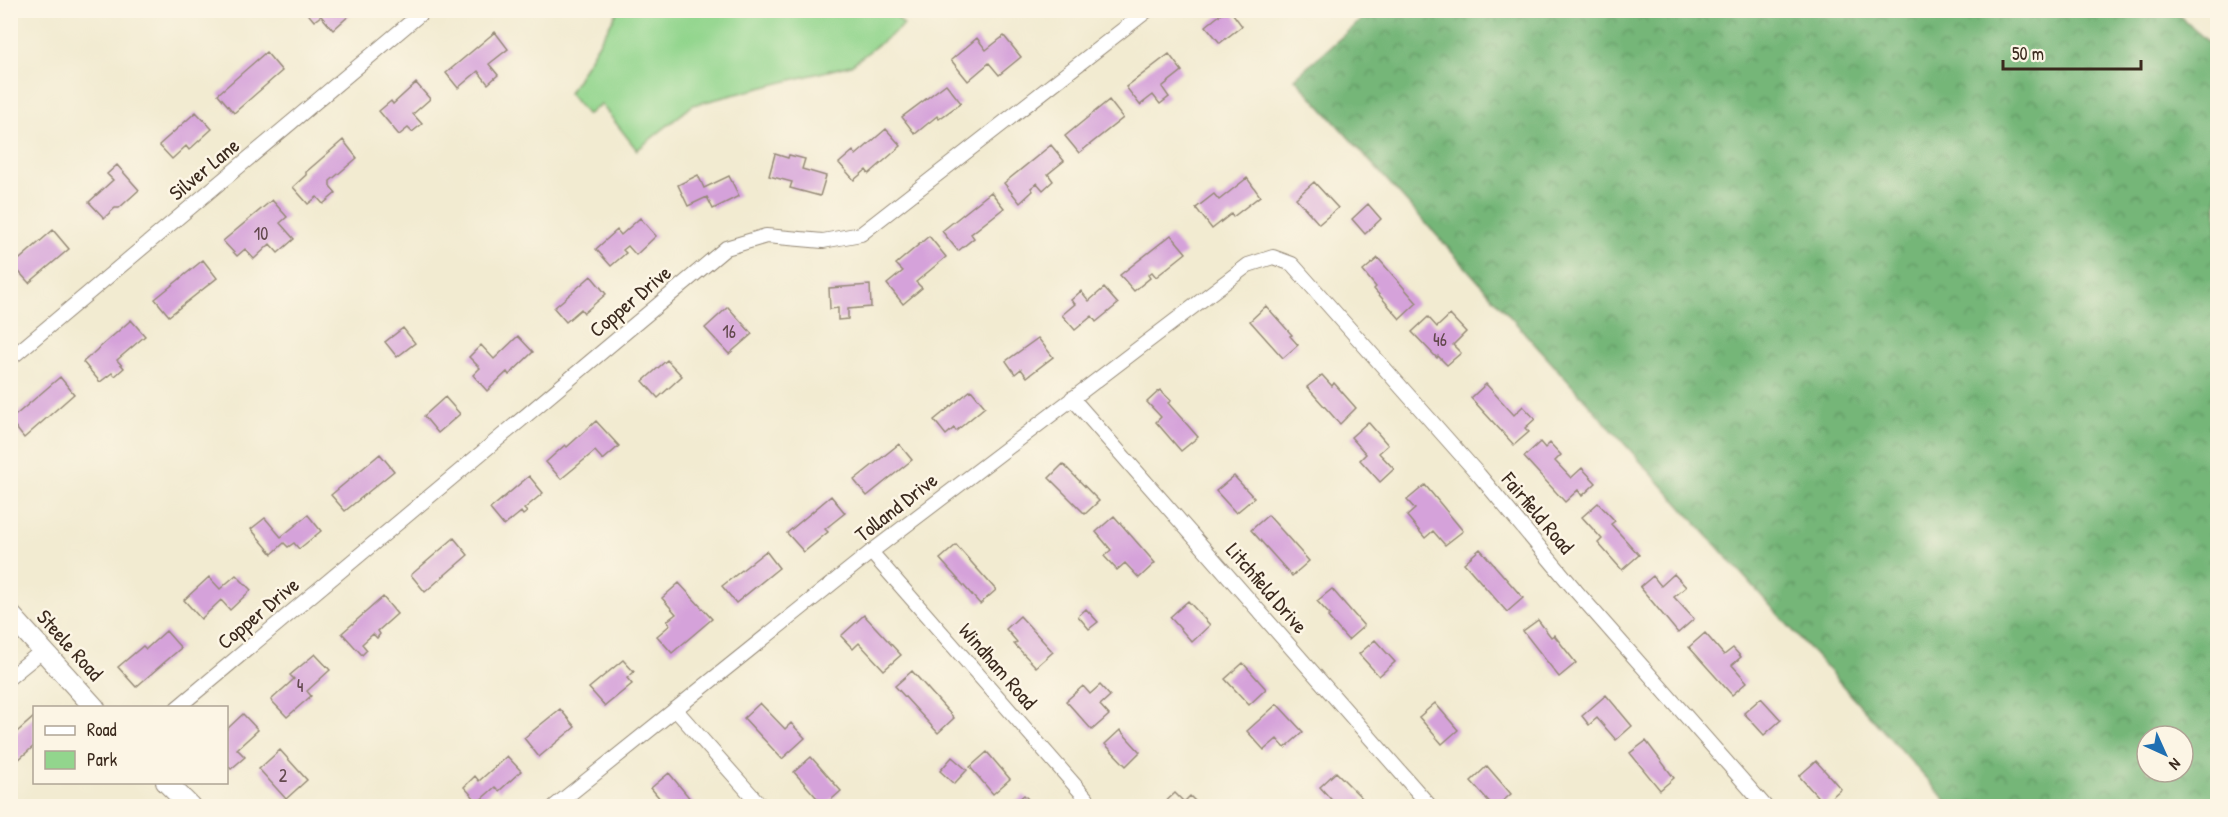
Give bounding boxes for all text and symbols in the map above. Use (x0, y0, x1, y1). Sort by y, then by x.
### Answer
scale bar (2003, 33, 2141, 71)
text: 50 m (2012, 41, 2044, 66)
street label: Silver Lane (163, 131, 245, 207)
house number: 10 (254, 221, 268, 246)
street label: Copper Drive (583, 258, 677, 344)
house number: 16 (722, 319, 736, 344)
house number: 46 (1433, 327, 1447, 352)
street label: Fairfield Road (1495, 465, 1581, 560)
street label: Tolland Drive (849, 466, 943, 548)
street label: Litchfield Drive (1219, 536, 1315, 640)
street label: Copper Drive (211, 570, 305, 656)
street label: Steele Road (30, 603, 110, 687)
street label: Windham Road (952, 617, 1044, 715)
house number: 4 (297, 673, 304, 698)
legend (33, 706, 228, 784)
text: Road (87, 717, 117, 742)
north arrow (2135, 724, 2195, 784)
text: Park (87, 747, 118, 772)
text: N (2164, 754, 2186, 776)
house number: 2 (279, 763, 288, 788)

